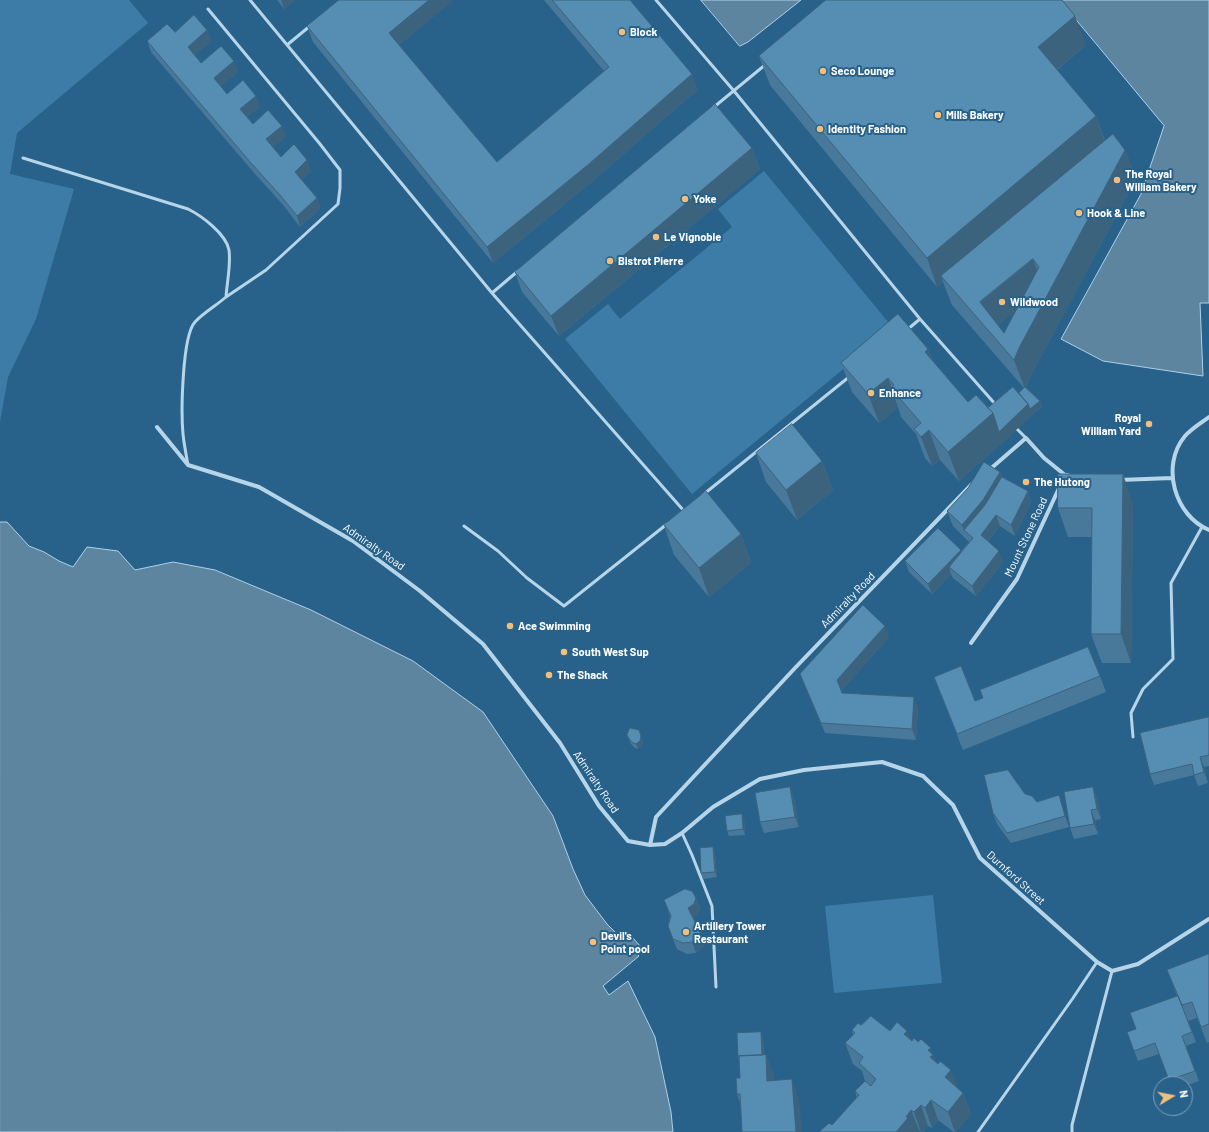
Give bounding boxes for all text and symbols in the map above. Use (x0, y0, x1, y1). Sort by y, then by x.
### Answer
place label: Block (630, 25, 657, 39)
marker: Block (617, 27, 627, 37)
place label: Seco Lounge (831, 64, 894, 78)
marker: Seco Lounge (818, 66, 828, 76)
place label: Mills Bakery (946, 108, 1004, 122)
marker: Mills Bakery (933, 110, 943, 120)
place label: Identity Fashion (828, 122, 906, 136)
marker: Identity Fashion (815, 124, 825, 134)
place label: The Royal William Bakery (1125, 167, 1197, 193)
marker: The Royal William Bakery (1112, 175, 1122, 185)
place label: Yoke (693, 192, 716, 206)
marker: Yoke (680, 194, 690, 204)
place label: Hook & Line (1087, 206, 1145, 220)
marker: Hook & Line (1074, 208, 1084, 218)
place label: Le Vignoble (664, 230, 721, 244)
marker: Le Vignoble (651, 232, 661, 242)
place label: Bistrot Pierre (618, 254, 683, 268)
marker: Bistrot Pierre (605, 256, 615, 266)
place label: Wildwood (1010, 295, 1058, 309)
marker: Wildwood (997, 297, 1007, 307)
place label: Enhance (879, 386, 921, 400)
marker: Enhance (866, 388, 876, 398)
place label: Royal William Yard (1081, 411, 1141, 437)
marker: Royal William Yard (1144, 419, 1154, 429)
place label: The Hutong (1034, 475, 1090, 489)
marker: The Hutong (1021, 477, 1031, 487)
street label: Mount Stone Road (1002, 495, 1050, 579)
street label: Admiralty Road (341, 521, 407, 573)
street label: Admiralty Road (818, 569, 878, 631)
place label: Ace Swimming (518, 619, 591, 633)
marker: Ace Swimming (505, 621, 515, 631)
place label: South West Sup (572, 645, 649, 659)
marker: South West Sup (559, 647, 569, 657)
place label: The Shack (557, 668, 608, 682)
marker: The Shack (544, 670, 554, 680)
street label: Admiralty Road (570, 748, 622, 816)
street label: Durnford Street (984, 848, 1048, 908)
place label: Artillery Tower Restaurant (694, 919, 766, 945)
marker: Artillery Tower Restaurant (681, 927, 691, 937)
place label: Devil's Point pool (601, 929, 650, 955)
marker: Devil's Point pool (588, 937, 598, 947)
north arrow (1153, 1076, 1193, 1116)
text: N (1177, 1089, 1191, 1099)

